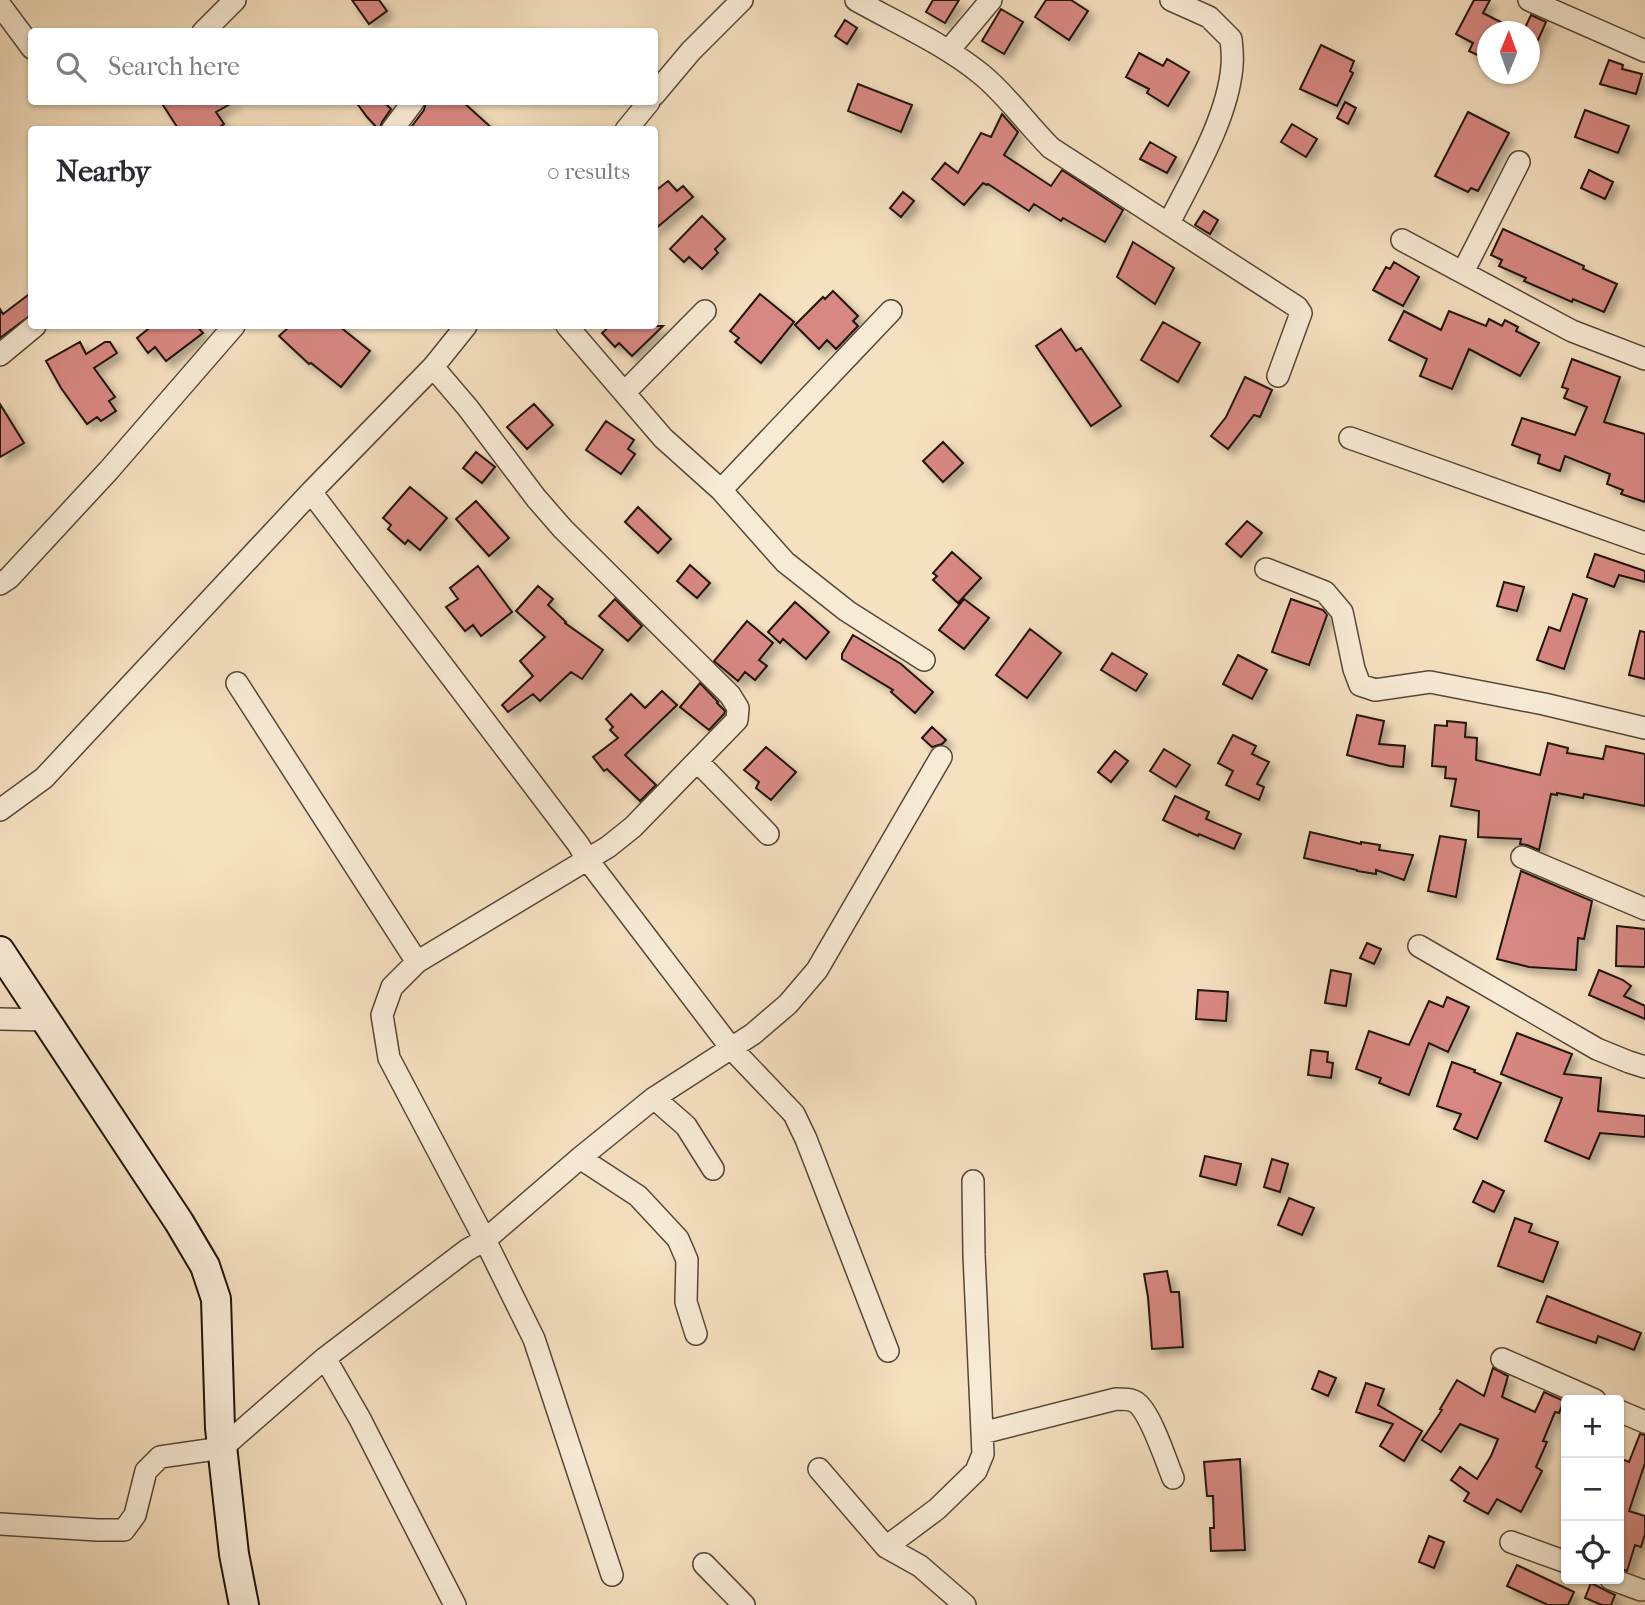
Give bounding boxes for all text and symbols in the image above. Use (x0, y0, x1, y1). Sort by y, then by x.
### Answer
north arrow (1477, 21, 1540, 84)
search box (28, 28, 658, 105)
icon: search (52, 48, 90, 86)
text: Search here (108, 51, 240, 82)
text: Nearby (56, 154, 151, 189)
text: 0 results (547, 158, 630, 185)
map controls (1561, 1395, 1624, 1584)
button: + (1561, 1395, 1624, 1458)
button: − (1561, 1458, 1624, 1521)
button: locate (1561, 1521, 1624, 1584)

